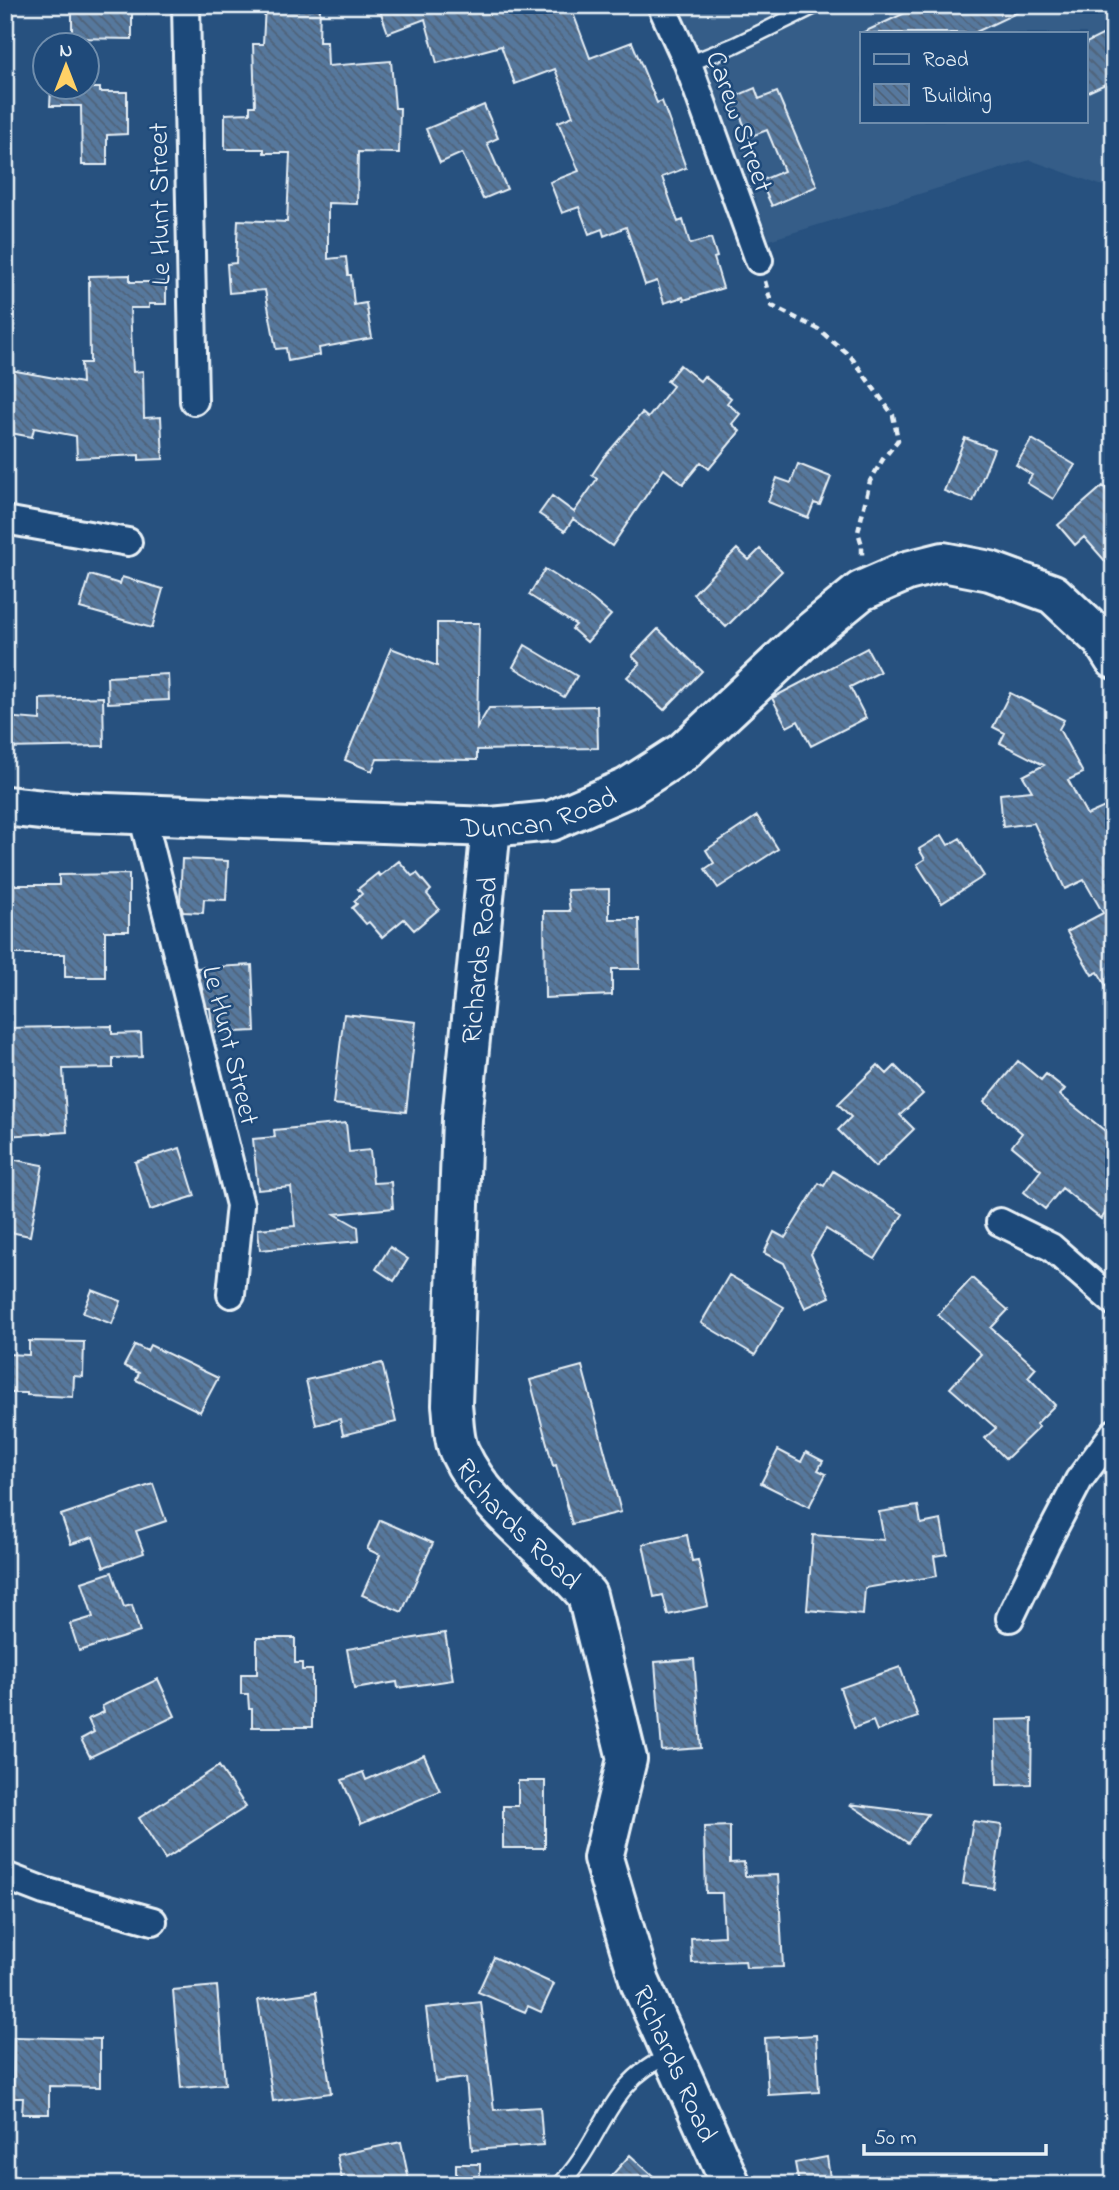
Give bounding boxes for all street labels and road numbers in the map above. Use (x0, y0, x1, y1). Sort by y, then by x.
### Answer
street label: Carew Street (693, 46, 782, 199)
street label: Le Hunt Street (140, 122, 183, 286)
street label: Duncan Road (459, 778, 624, 851)
street label: Richards Road (452, 874, 511, 1046)
street label: Le Hunt Street (189, 962, 268, 1130)
street label: Richards Road (443, 1452, 589, 1601)
street label: Richards Road (620, 1979, 726, 2150)

